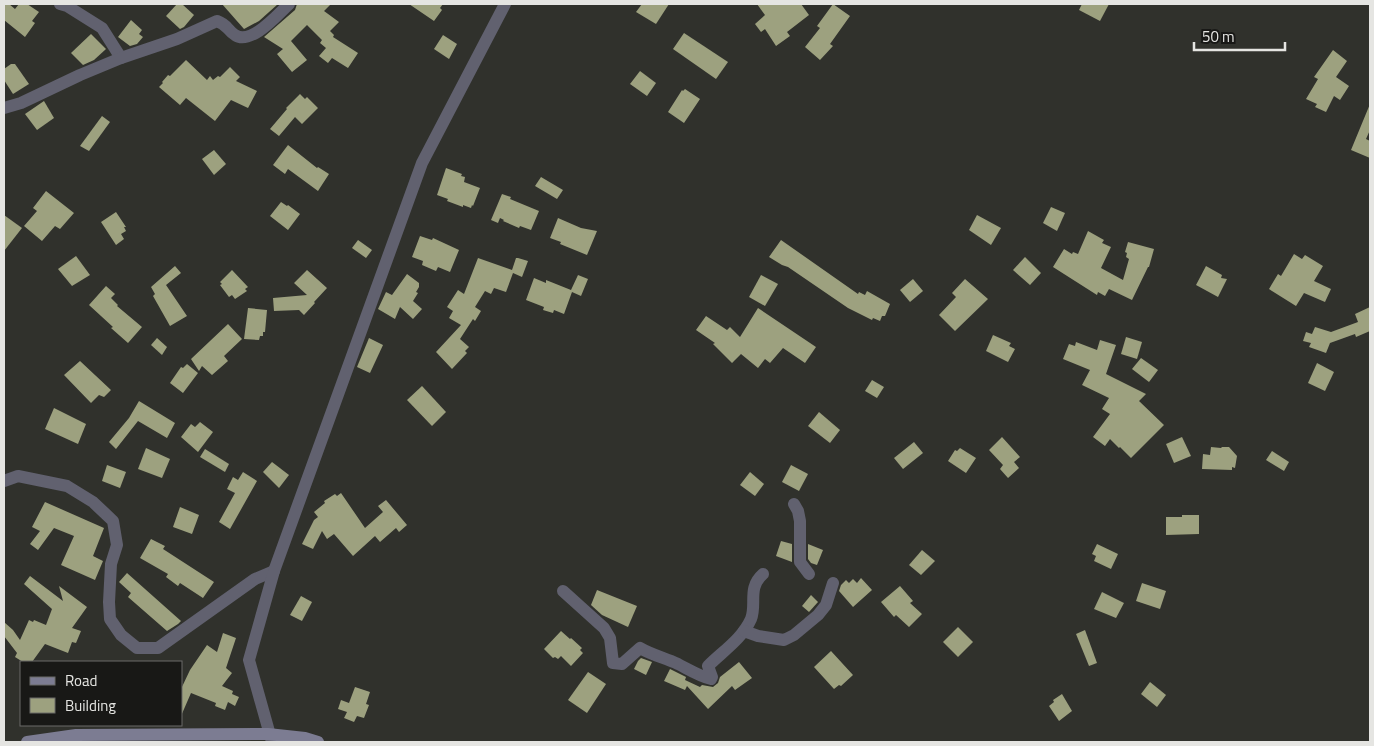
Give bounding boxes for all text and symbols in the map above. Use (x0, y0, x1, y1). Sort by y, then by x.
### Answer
scale bar (1194, 20, 1285, 52)
text: 50 m (1202, 25, 1235, 48)
legend (20, 661, 182, 726)
text: Road (65, 669, 97, 692)
text: Building (65, 694, 116, 717)

